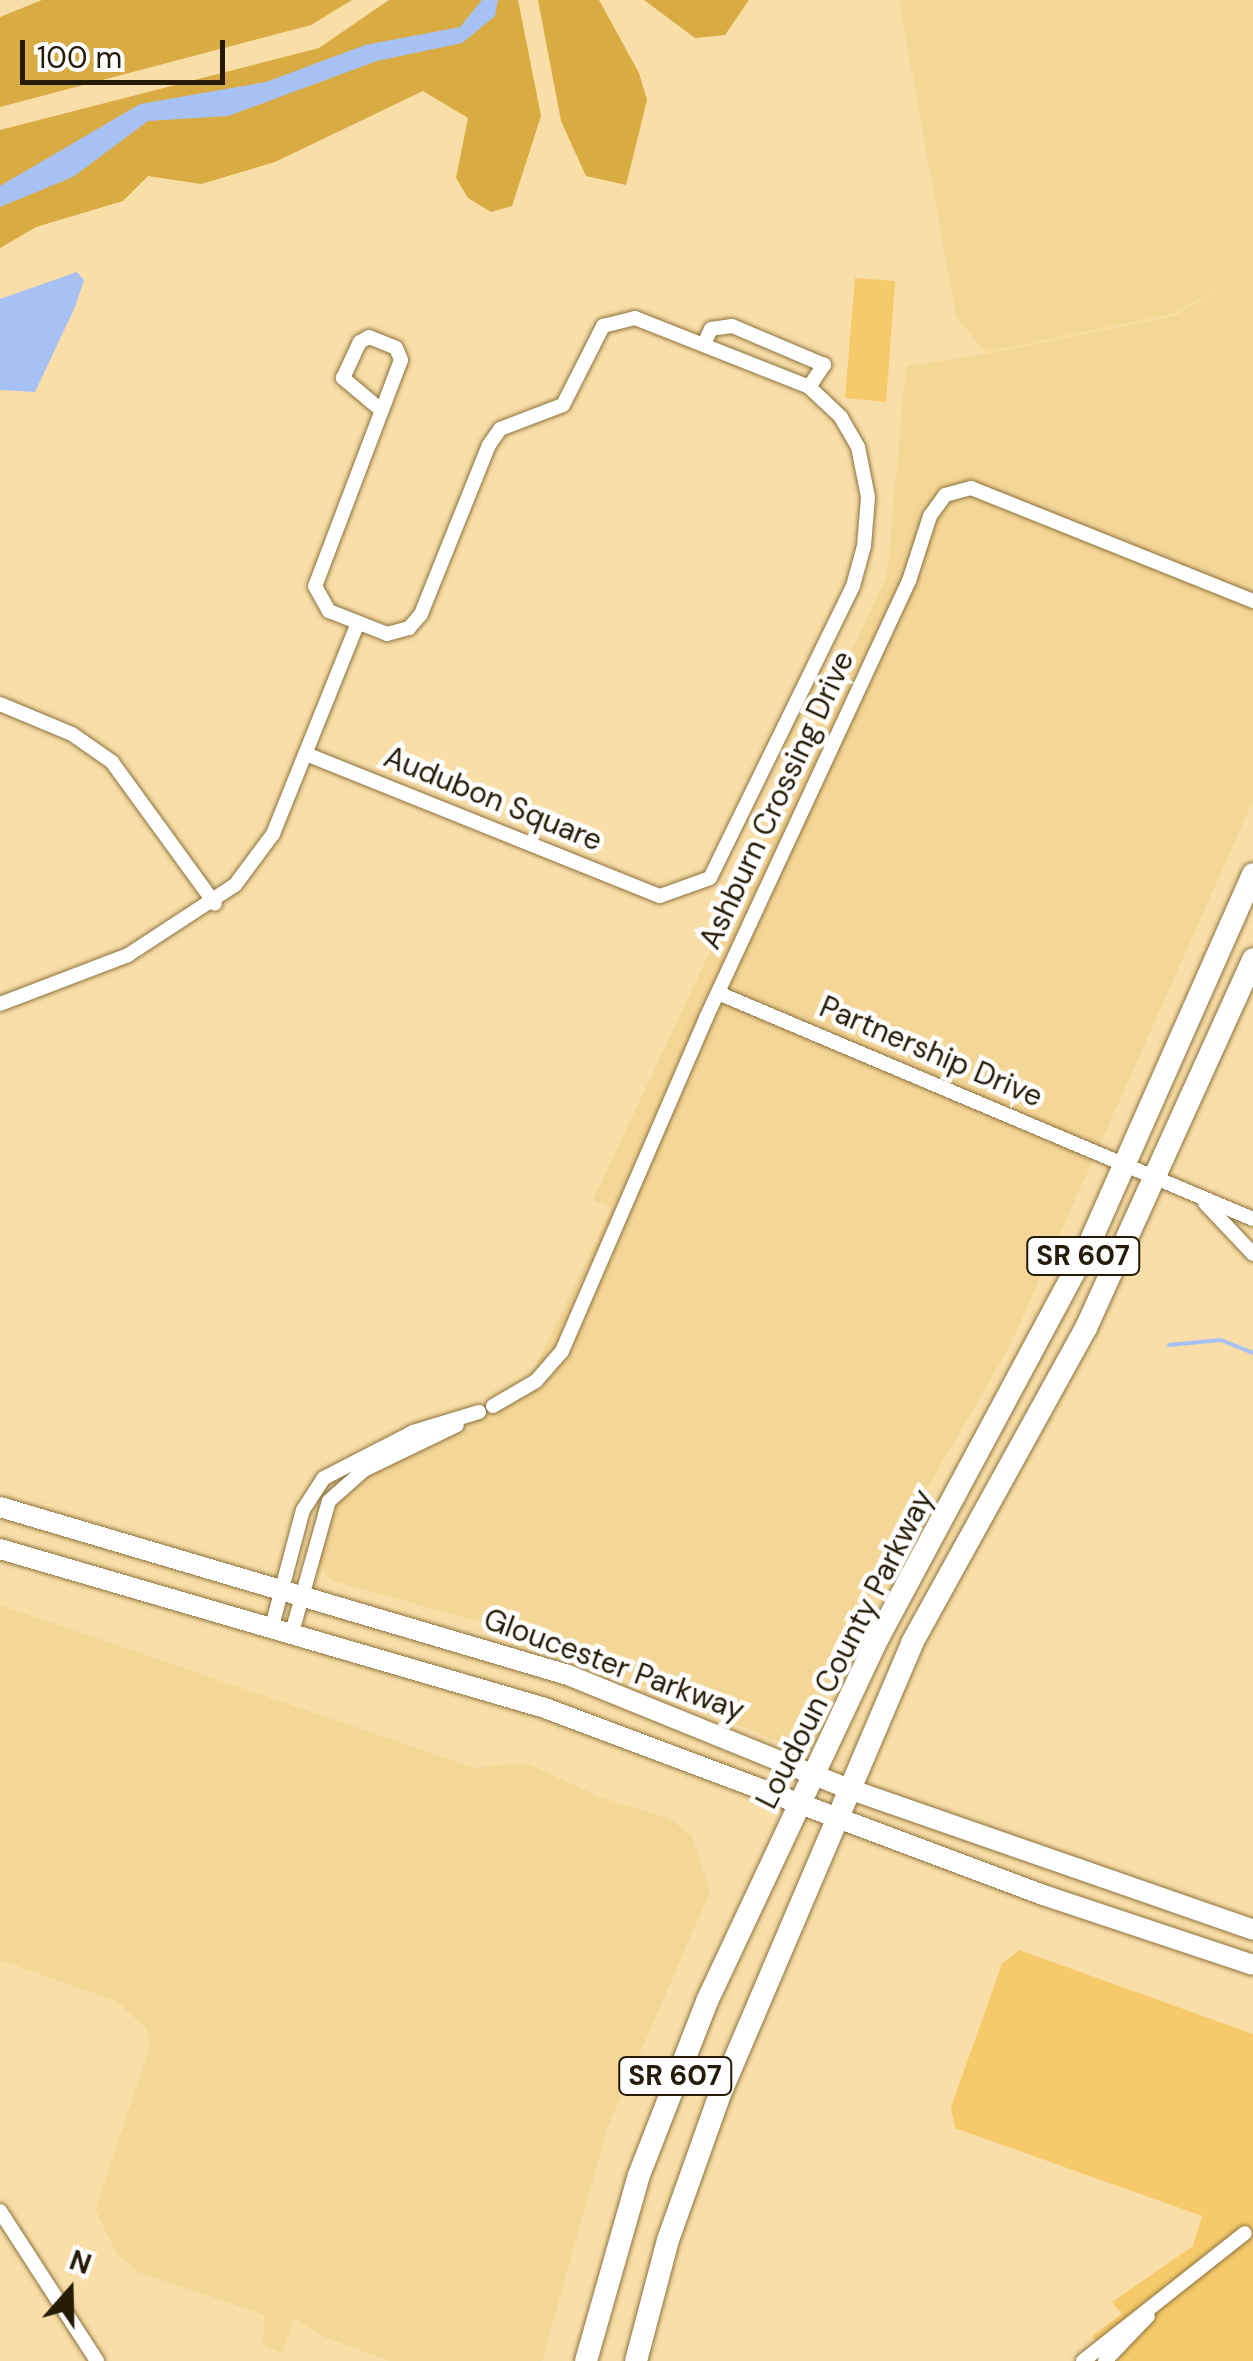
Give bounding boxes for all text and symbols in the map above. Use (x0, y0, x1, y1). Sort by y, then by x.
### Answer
scale bar (25, 20, 230, 82)
text: 100 m (37, 38, 122, 77)
street label: Ashburn Crossing Drive (692, 645, 862, 955)
street label: Audubon Square (379, 739, 607, 859)
street label: Partnership Drive (814, 989, 1048, 1115)
road number: SR 607 (1026, 1233, 1140, 1279)
street label: Loudoun County Parkway (749, 1483, 941, 1815)
street label: Gloucester Parkway (479, 1601, 749, 1729)
road number: SR 607 (618, 2053, 732, 2099)
north arrow (20, 2241, 120, 2341)
text: N (65, 2241, 96, 2283)

